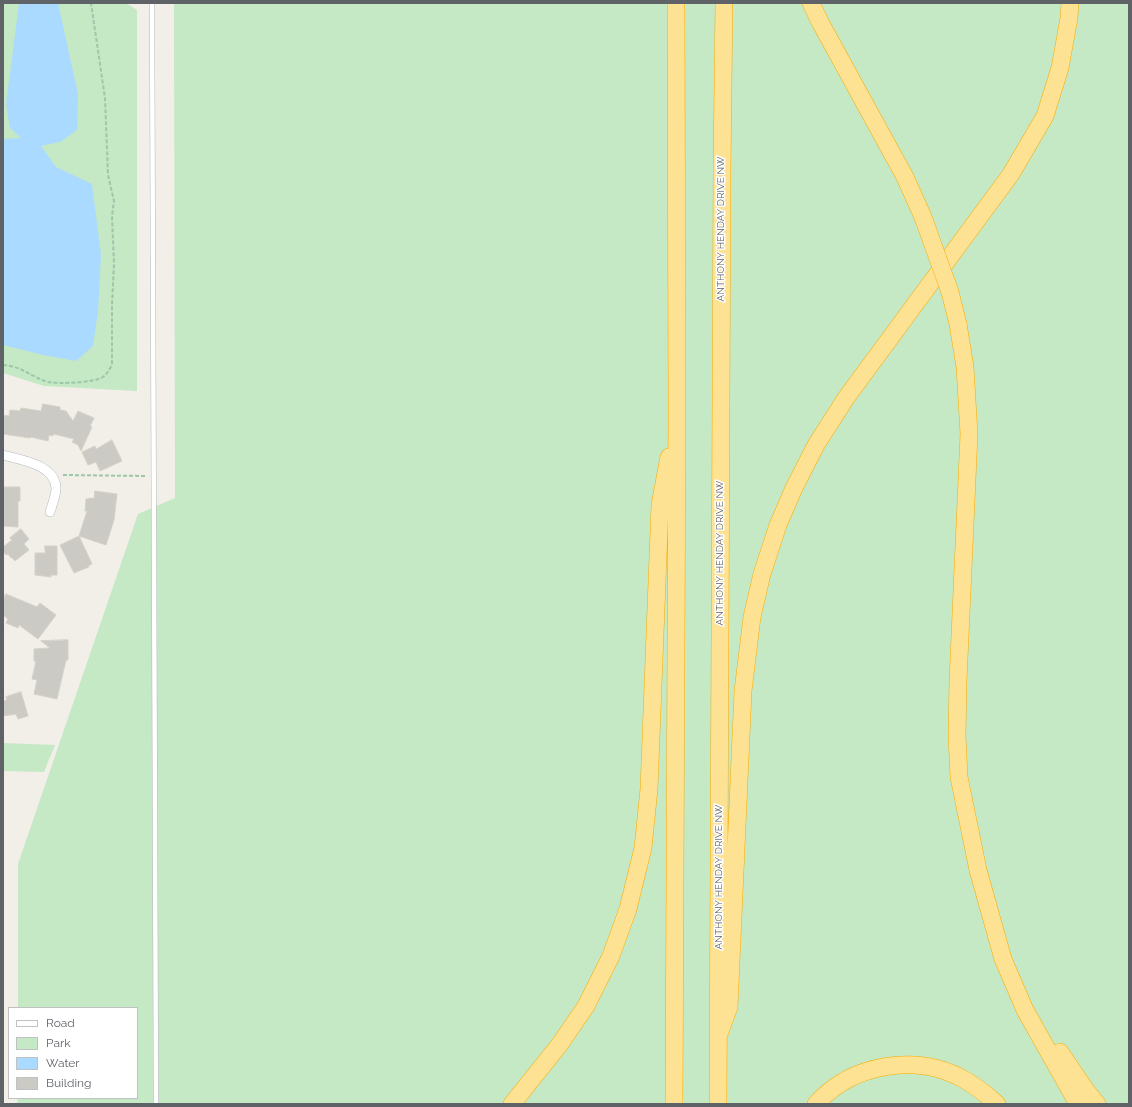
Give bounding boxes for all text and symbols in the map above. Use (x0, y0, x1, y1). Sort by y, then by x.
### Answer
street label: ANTHONY HENDAY DRIVE NW (715, 156, 727, 302)
street label: ANTHONY HENDAY DRIVE NW (714, 480, 726, 626)
street label: ANTHONY HENDAY DRIVE NW (713, 804, 725, 950)
legend (8, 1007, 138, 1099)
text: Road (46, 1016, 75, 1030)
text: Park (46, 1036, 71, 1050)
text: Water (46, 1056, 80, 1070)
text: Building (46, 1076, 92, 1090)

